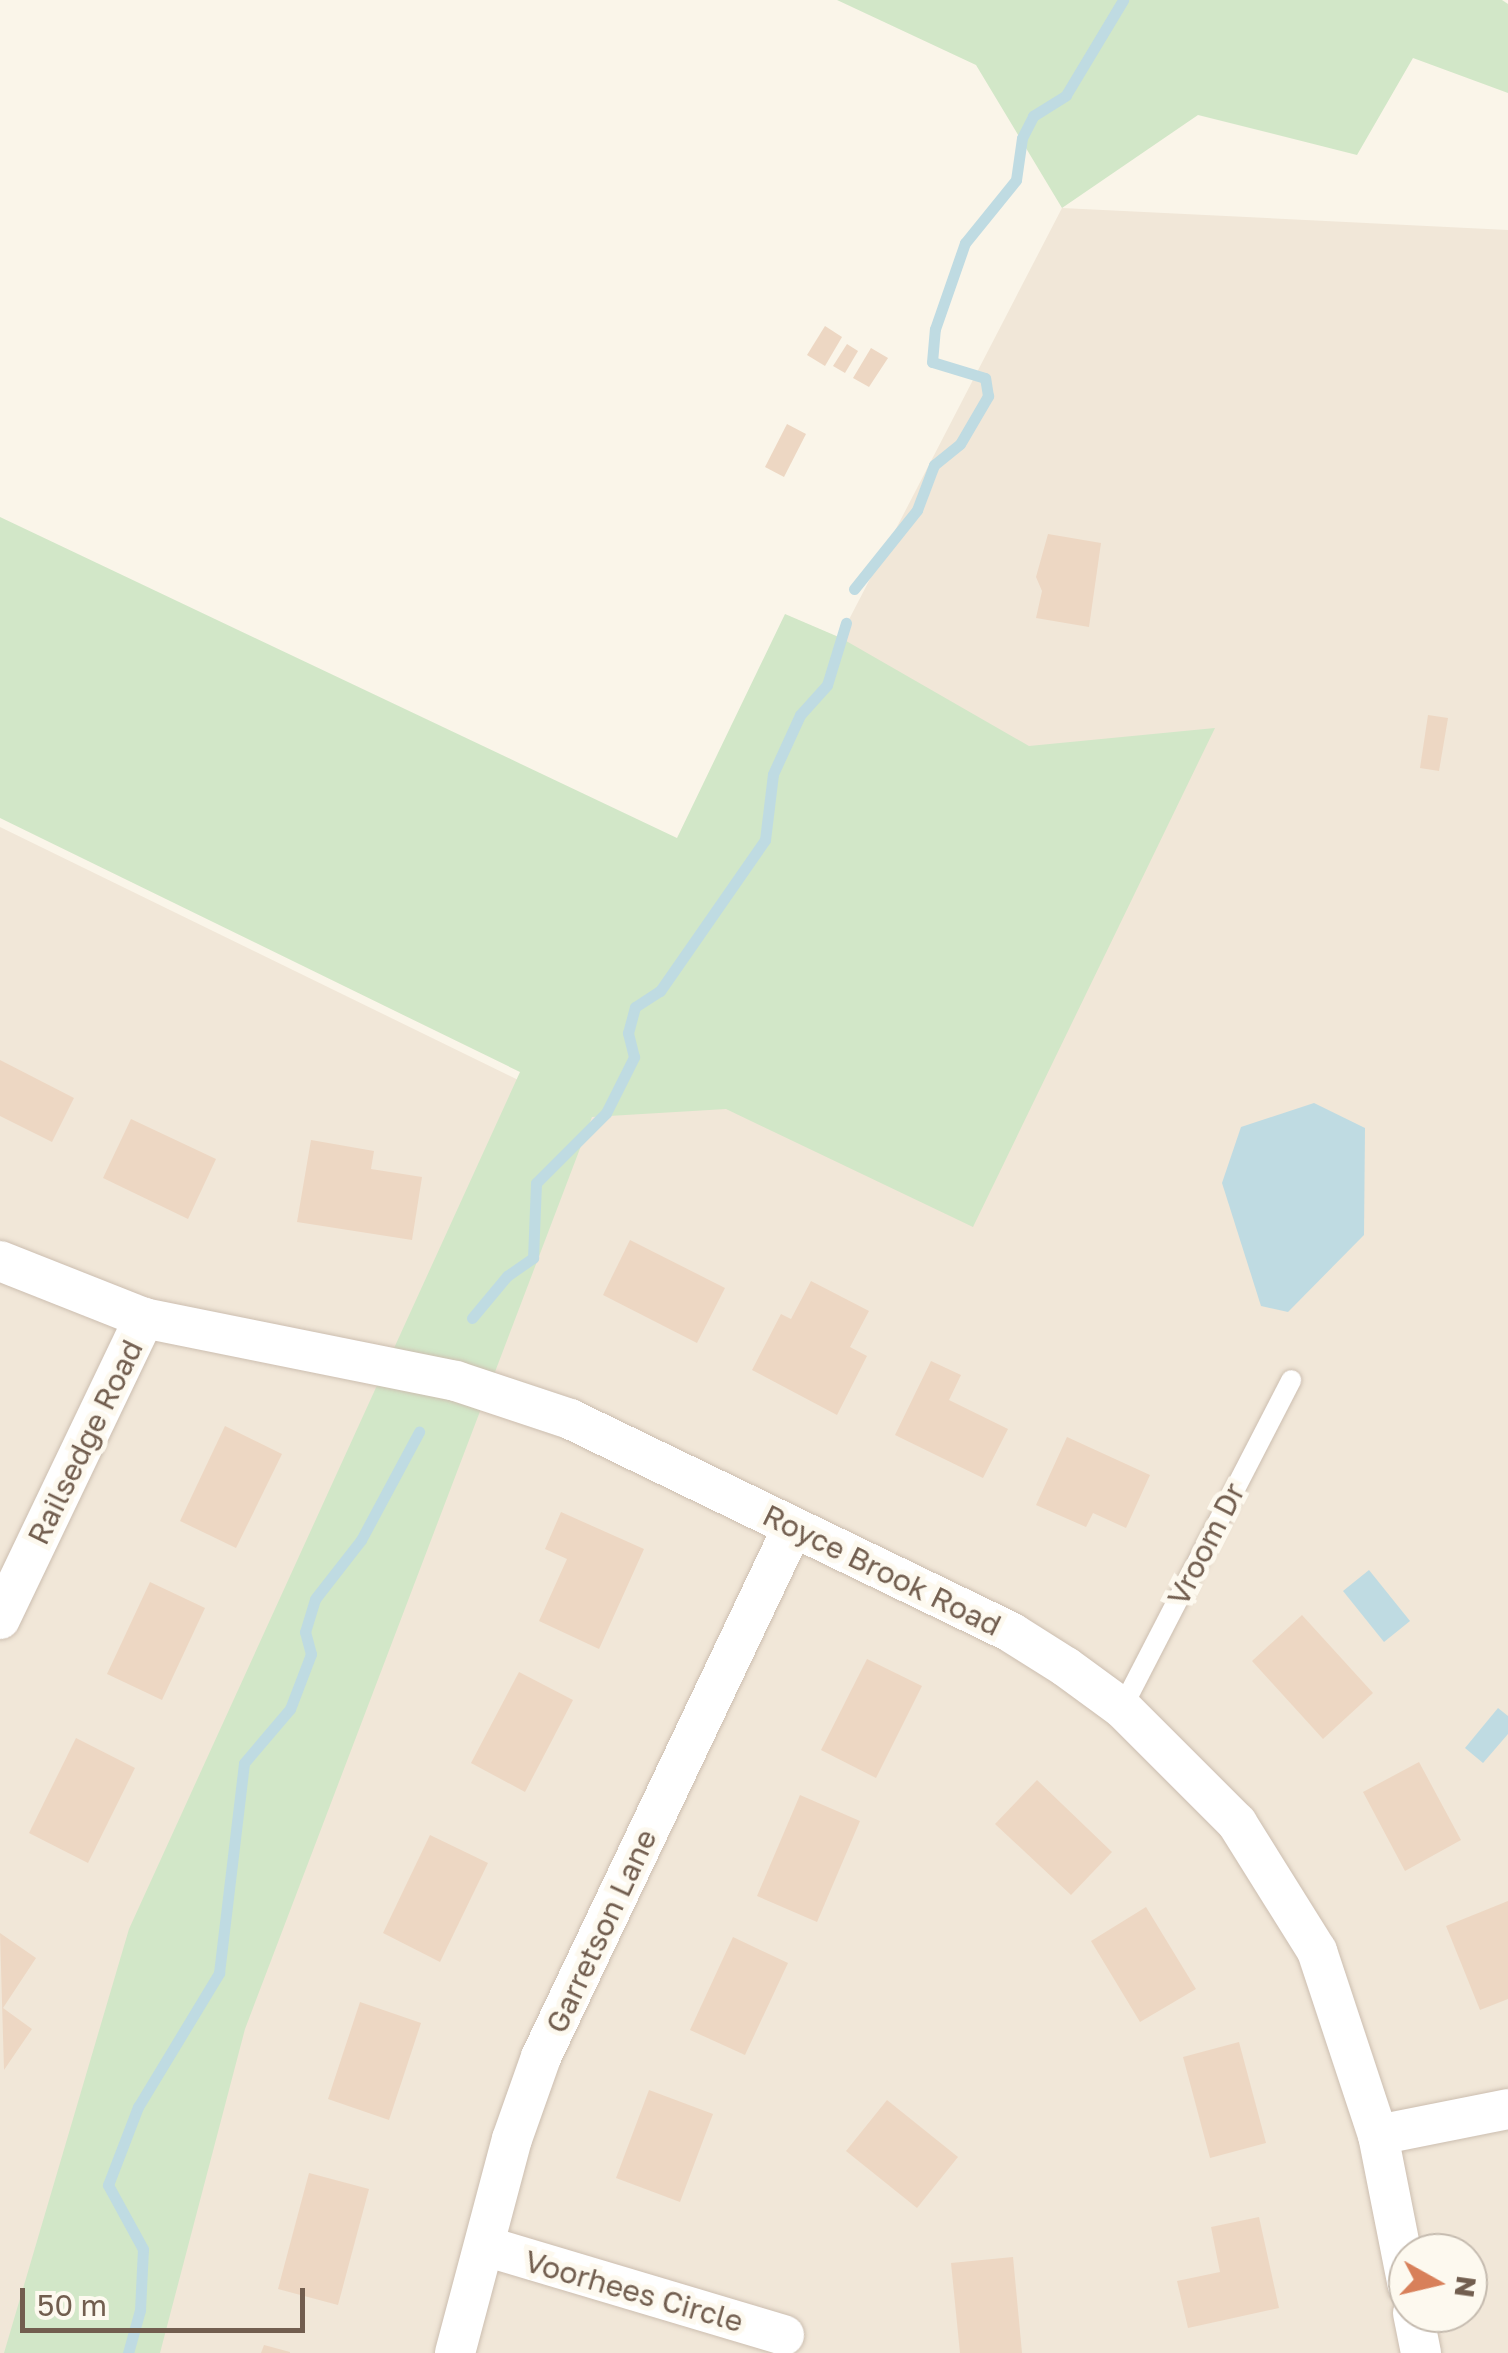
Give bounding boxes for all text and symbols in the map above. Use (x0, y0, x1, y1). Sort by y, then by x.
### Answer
street label: Railsedge Road (20, 1334, 150, 1550)
street label: Vroom Dr (1160, 1477, 1252, 1611)
street label: Royce Brook Road (757, 1497, 1007, 1643)
street label: Garretson Lane (538, 1823, 664, 2039)
north arrow (1388, 2233, 1488, 2333)
street label: Voorhees Circle (521, 2243, 747, 2339)
scale bar (25, 2268, 310, 2330)
text: N (1448, 2274, 1484, 2300)
text: 50 m (37, 2287, 107, 2323)

